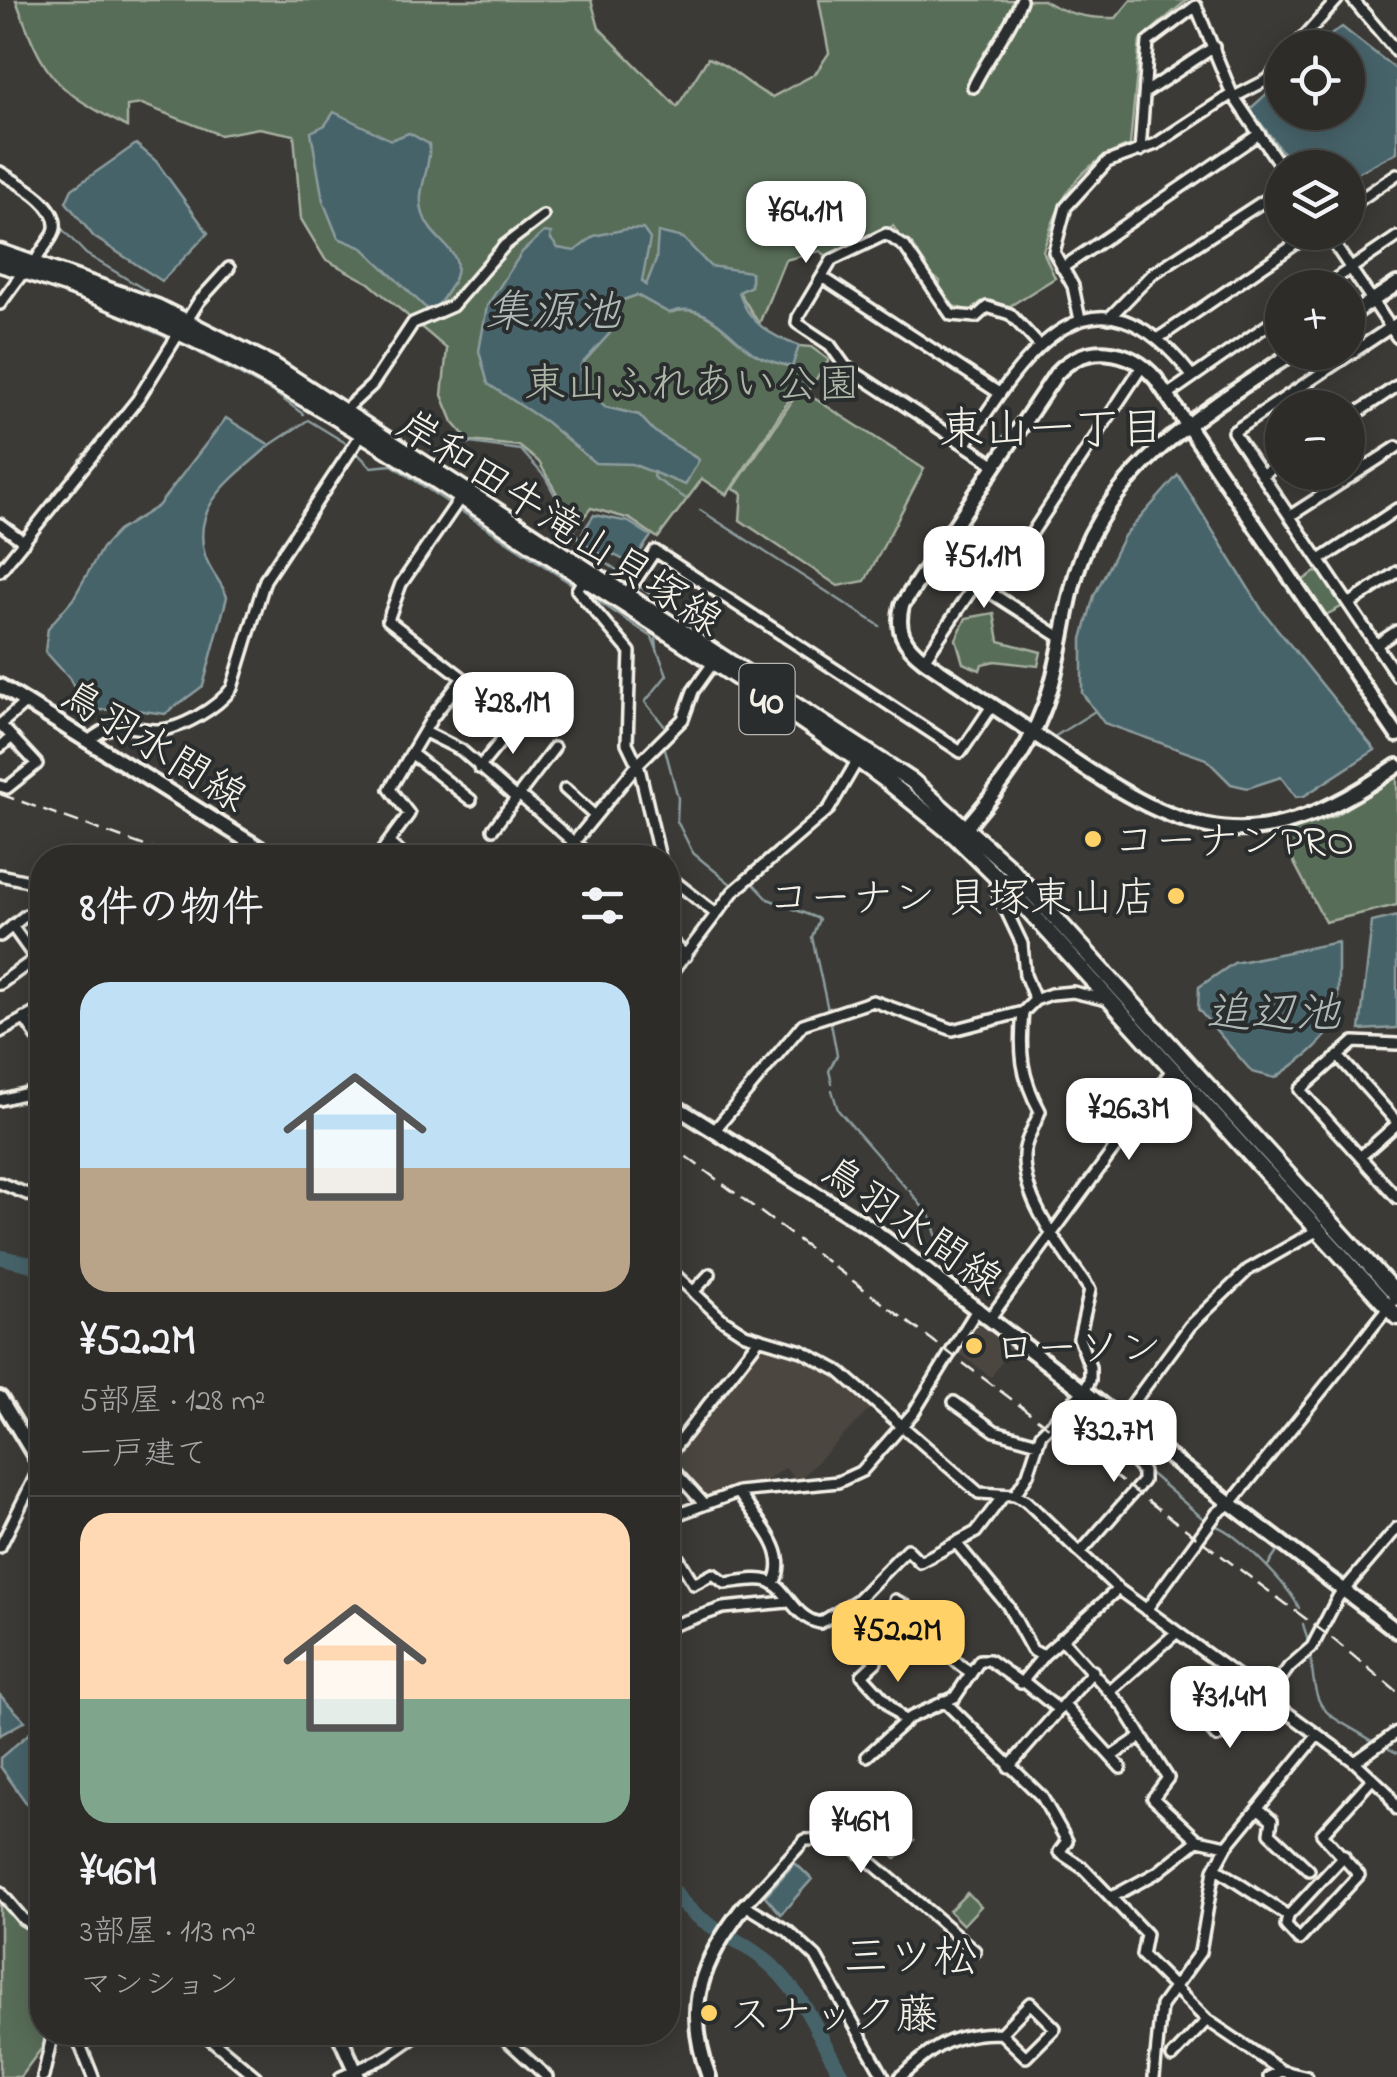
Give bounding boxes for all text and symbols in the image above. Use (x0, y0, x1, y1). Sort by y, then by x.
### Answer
map controls (1265, 30, 1365, 490)
button: locate (1265, 30, 1365, 130)
button: layers (1265, 150, 1365, 250)
pin: ¥64.1M (725, 181, 887, 266)
text: ¥64.1M (768, 190, 844, 237)
button: + (1265, 270, 1365, 370)
water label: 集源池 (485, 282, 621, 348)
park label: 東山ふれあい公園 (524, 356, 860, 417)
button: − (1265, 390, 1365, 490)
street label: 岸和田牛滝山貝塚線 (383, 396, 734, 653)
district label: 東山一丁目 (939, 399, 1165, 465)
pin: ¥51.1M (903, 526, 1065, 611)
text: ¥51.1M (945, 535, 1023, 582)
road number: 40 (740, 664, 794, 734)
street label: 鳥羽水間線 (47, 666, 258, 829)
pin: ¥28.1M (432, 672, 594, 757)
text: ¥28.1M (475, 681, 551, 728)
place label: コーナンPRO (1113, 813, 1354, 874)
marker: コーナンPRO (1082, 828, 1104, 850)
place label: コーナン 貝塚東山店 (767, 870, 1156, 931)
icon: filters (575, 878, 630, 933)
text: 8件の物件 (80, 879, 264, 940)
marker: コーナン 貝塚東山店 (1165, 885, 1187, 907)
water label: 追辺池 (1205, 983, 1341, 1049)
icon: home (265, 1047, 445, 1227)
pin: ¥26.3M (1048, 1078, 1210, 1163)
text: ¥26.3M (1088, 1087, 1170, 1134)
street label: 鳥羽水間線 (807, 1142, 1014, 1313)
text: ¥52.2M (80, 1312, 196, 1373)
place label: ローソン (994, 1320, 1162, 1381)
marker: ローソン (963, 1335, 985, 1357)
text: 5部屋 · 128 m² (80, 1379, 266, 1426)
pin: ¥32.7M (1033, 1400, 1195, 1485)
text: ¥32.7M (1074, 1409, 1154, 1456)
text: 一戸建て (80, 1432, 208, 1479)
icon: home (265, 1578, 445, 1758)
pin: ¥52.2M (817, 1600, 979, 1685)
text: ¥52.2M (854, 1609, 942, 1656)
pin: ¥31.4M (1149, 1666, 1311, 1751)
text: ¥31.4M (1192, 1675, 1268, 1722)
pin: ¥46M (802, 1791, 920, 1876)
text: ¥46M (831, 1800, 891, 1847)
text: ¥46M (80, 1843, 158, 1904)
text: 3部屋 · 113 m² (80, 1910, 256, 1957)
district label: 三ツ松 (843, 1927, 979, 1993)
text: マンション (80, 1963, 239, 2010)
place label: スナック藤 (729, 1987, 938, 2048)
marker: スナック藤 (698, 2002, 720, 2024)

